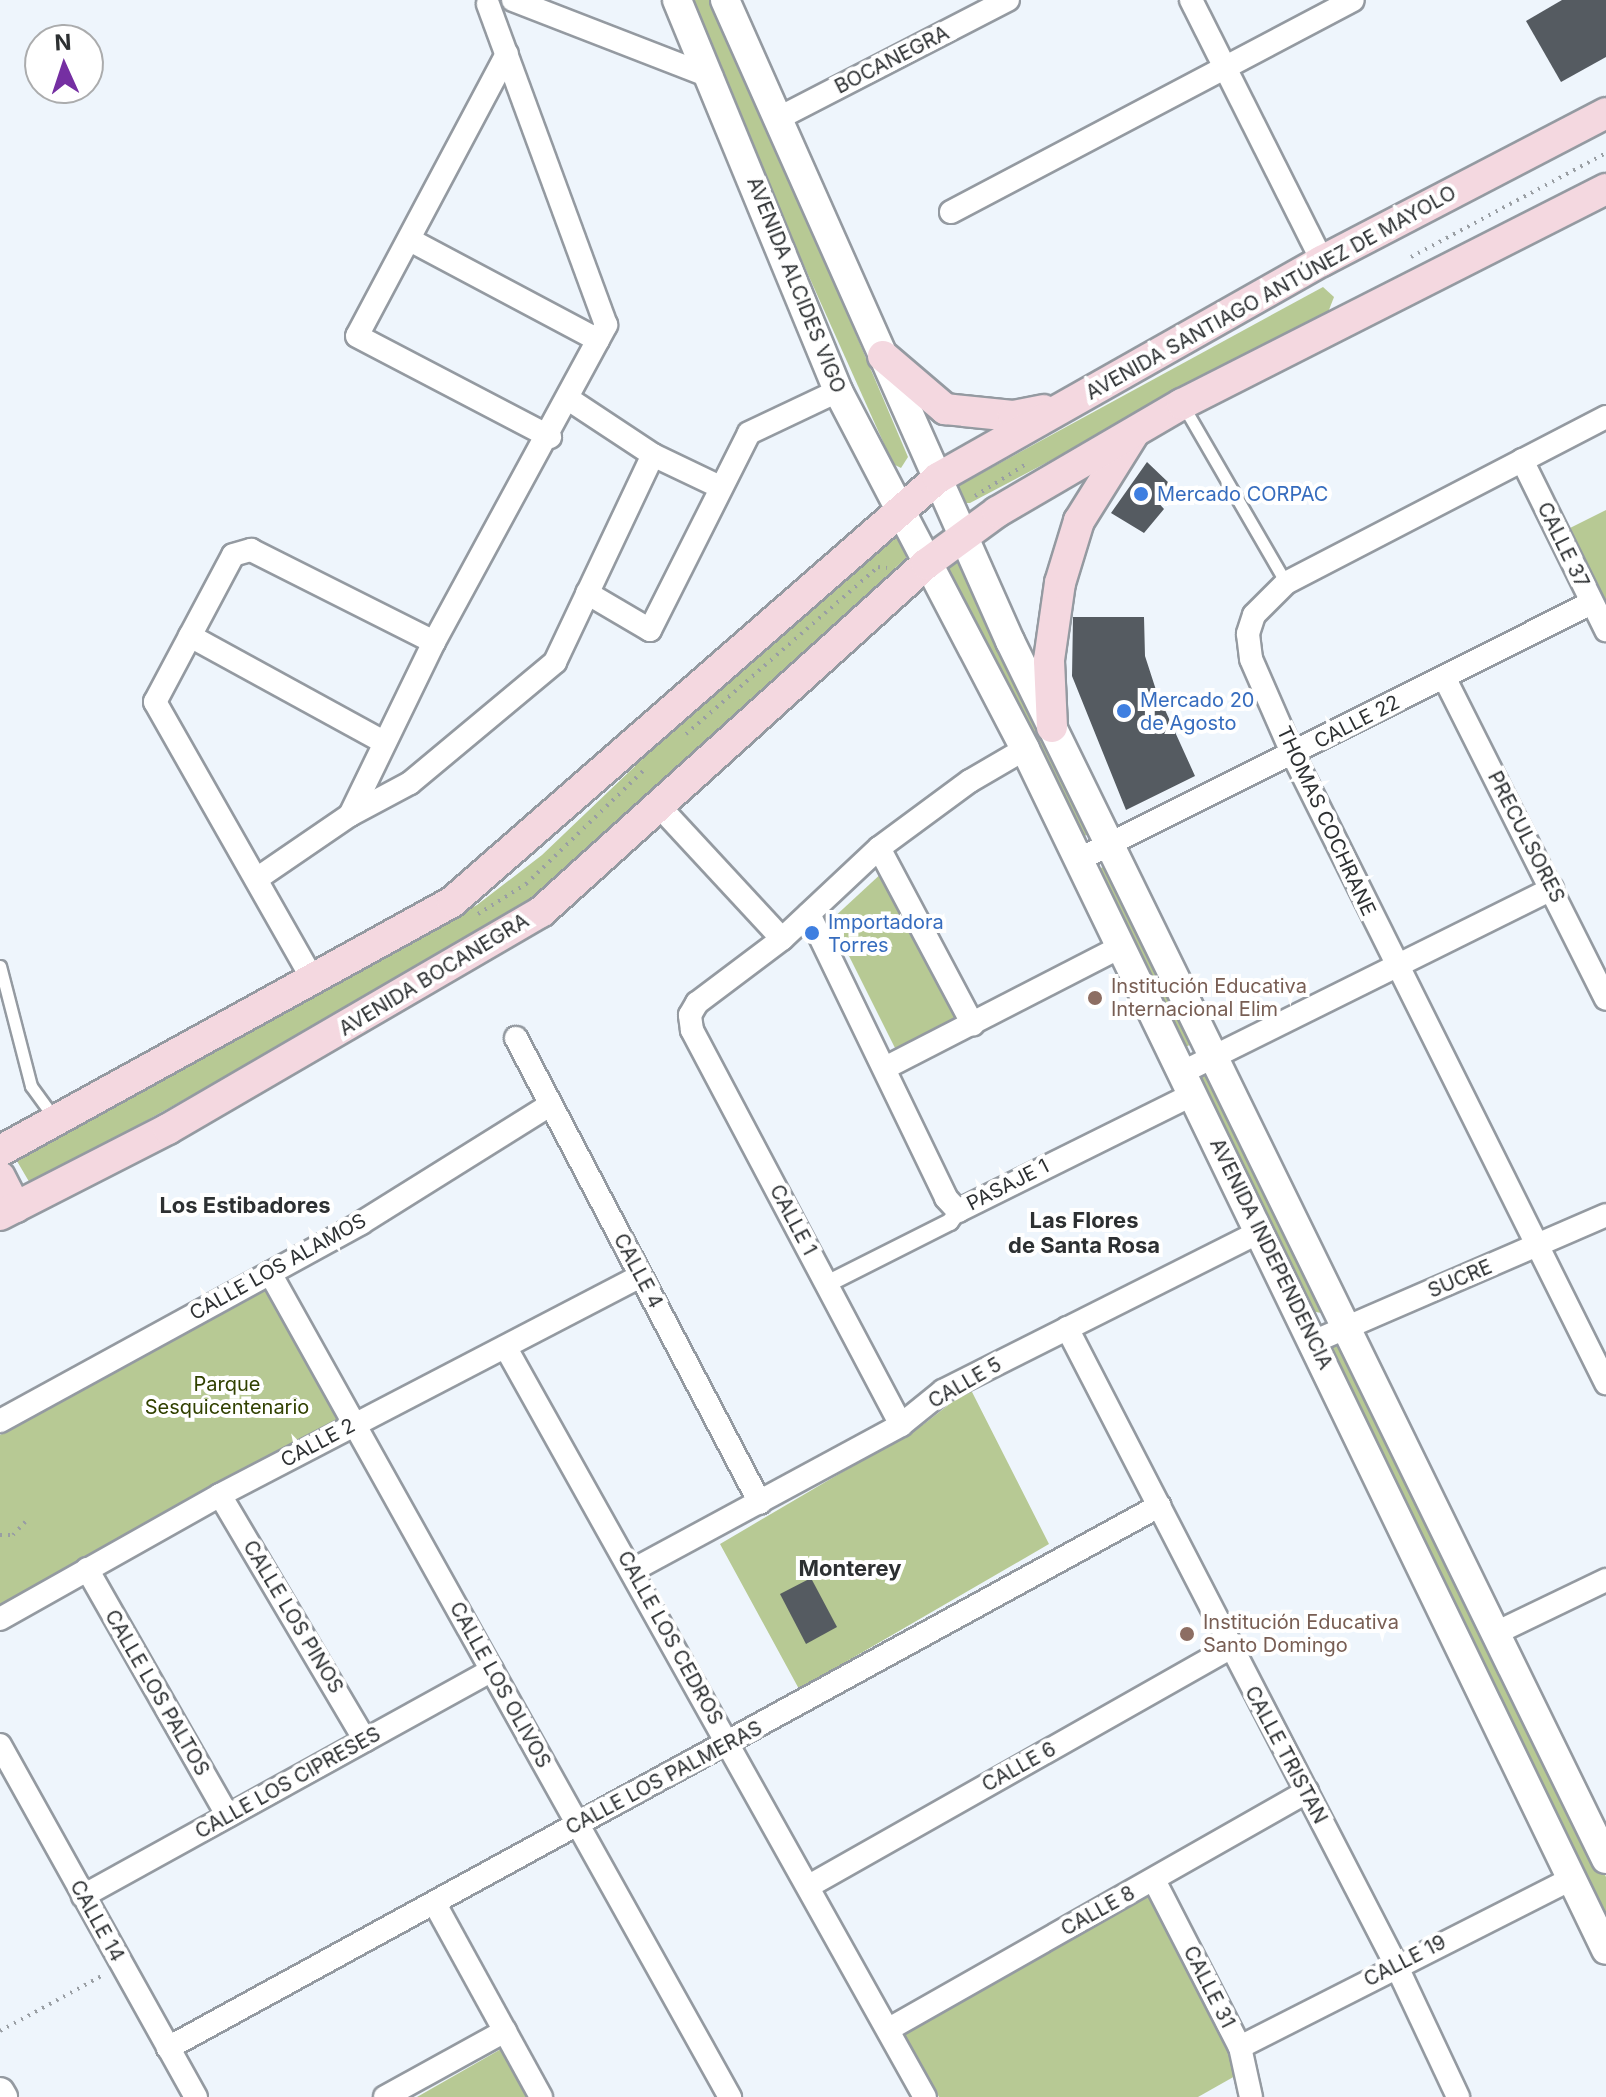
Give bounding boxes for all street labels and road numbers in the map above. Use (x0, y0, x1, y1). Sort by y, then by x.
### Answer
street label: BOCANEGRA (831, 21, 953, 99)
street label: AVENIDA ALCIDES VIGO (742, 174, 850, 396)
street label: AVENIDA SANTIAGO ANTÚNEZ DE MAYOLO (1082, 181, 1460, 405)
street label: CALLE 37 (1532, 498, 1594, 592)
street label: CALLE 22 (1310, 690, 1404, 754)
street label: THOMAS COCHRANE (1271, 722, 1381, 920)
street label: PRECULSORES (1483, 767, 1569, 907)
street label: AVENIDA BOCANEGRA (335, 909, 533, 1041)
street label: AVENIDA INDEPENDENCIA (1205, 1135, 1337, 1373)
street label: PASAJE 1 (963, 1154, 1053, 1216)
street label: CALLE 1 (764, 1181, 822, 1259)
street label: CALLE LOS ALAMOS (186, 1209, 370, 1325)
street label: CALLE 4 (608, 1230, 668, 1312)
street label: SUCRE (1424, 1255, 1496, 1303)
street label: CALLE 5 (924, 1352, 1006, 1414)
street label: CALLE 2 (277, 1414, 359, 1472)
street label: CALLE LOS PINOS (238, 1536, 348, 1698)
street label: CALLE LOS CEDROS (612, 1547, 728, 1729)
street label: CALLE LOS OLIVOS (444, 1598, 556, 1772)
street label: CALLE LOS PALTOS (100, 1606, 214, 1780)
street label: CALLE TRISTAN (1240, 1682, 1332, 1828)
street label: CALLE LOS PALMERAS (562, 1716, 766, 1840)
street label: CALLE LOS CIPRESES (191, 1722, 385, 1844)
street label: CALLE 6 (978, 1737, 1060, 1797)
street label: CALLE 14 (65, 1876, 129, 1966)
street label: CALLE 8 (1057, 1881, 1139, 1941)
street label: CALLE 19 (1360, 1930, 1450, 1992)
street label: CALLE 31 (1178, 1942, 1240, 2032)

